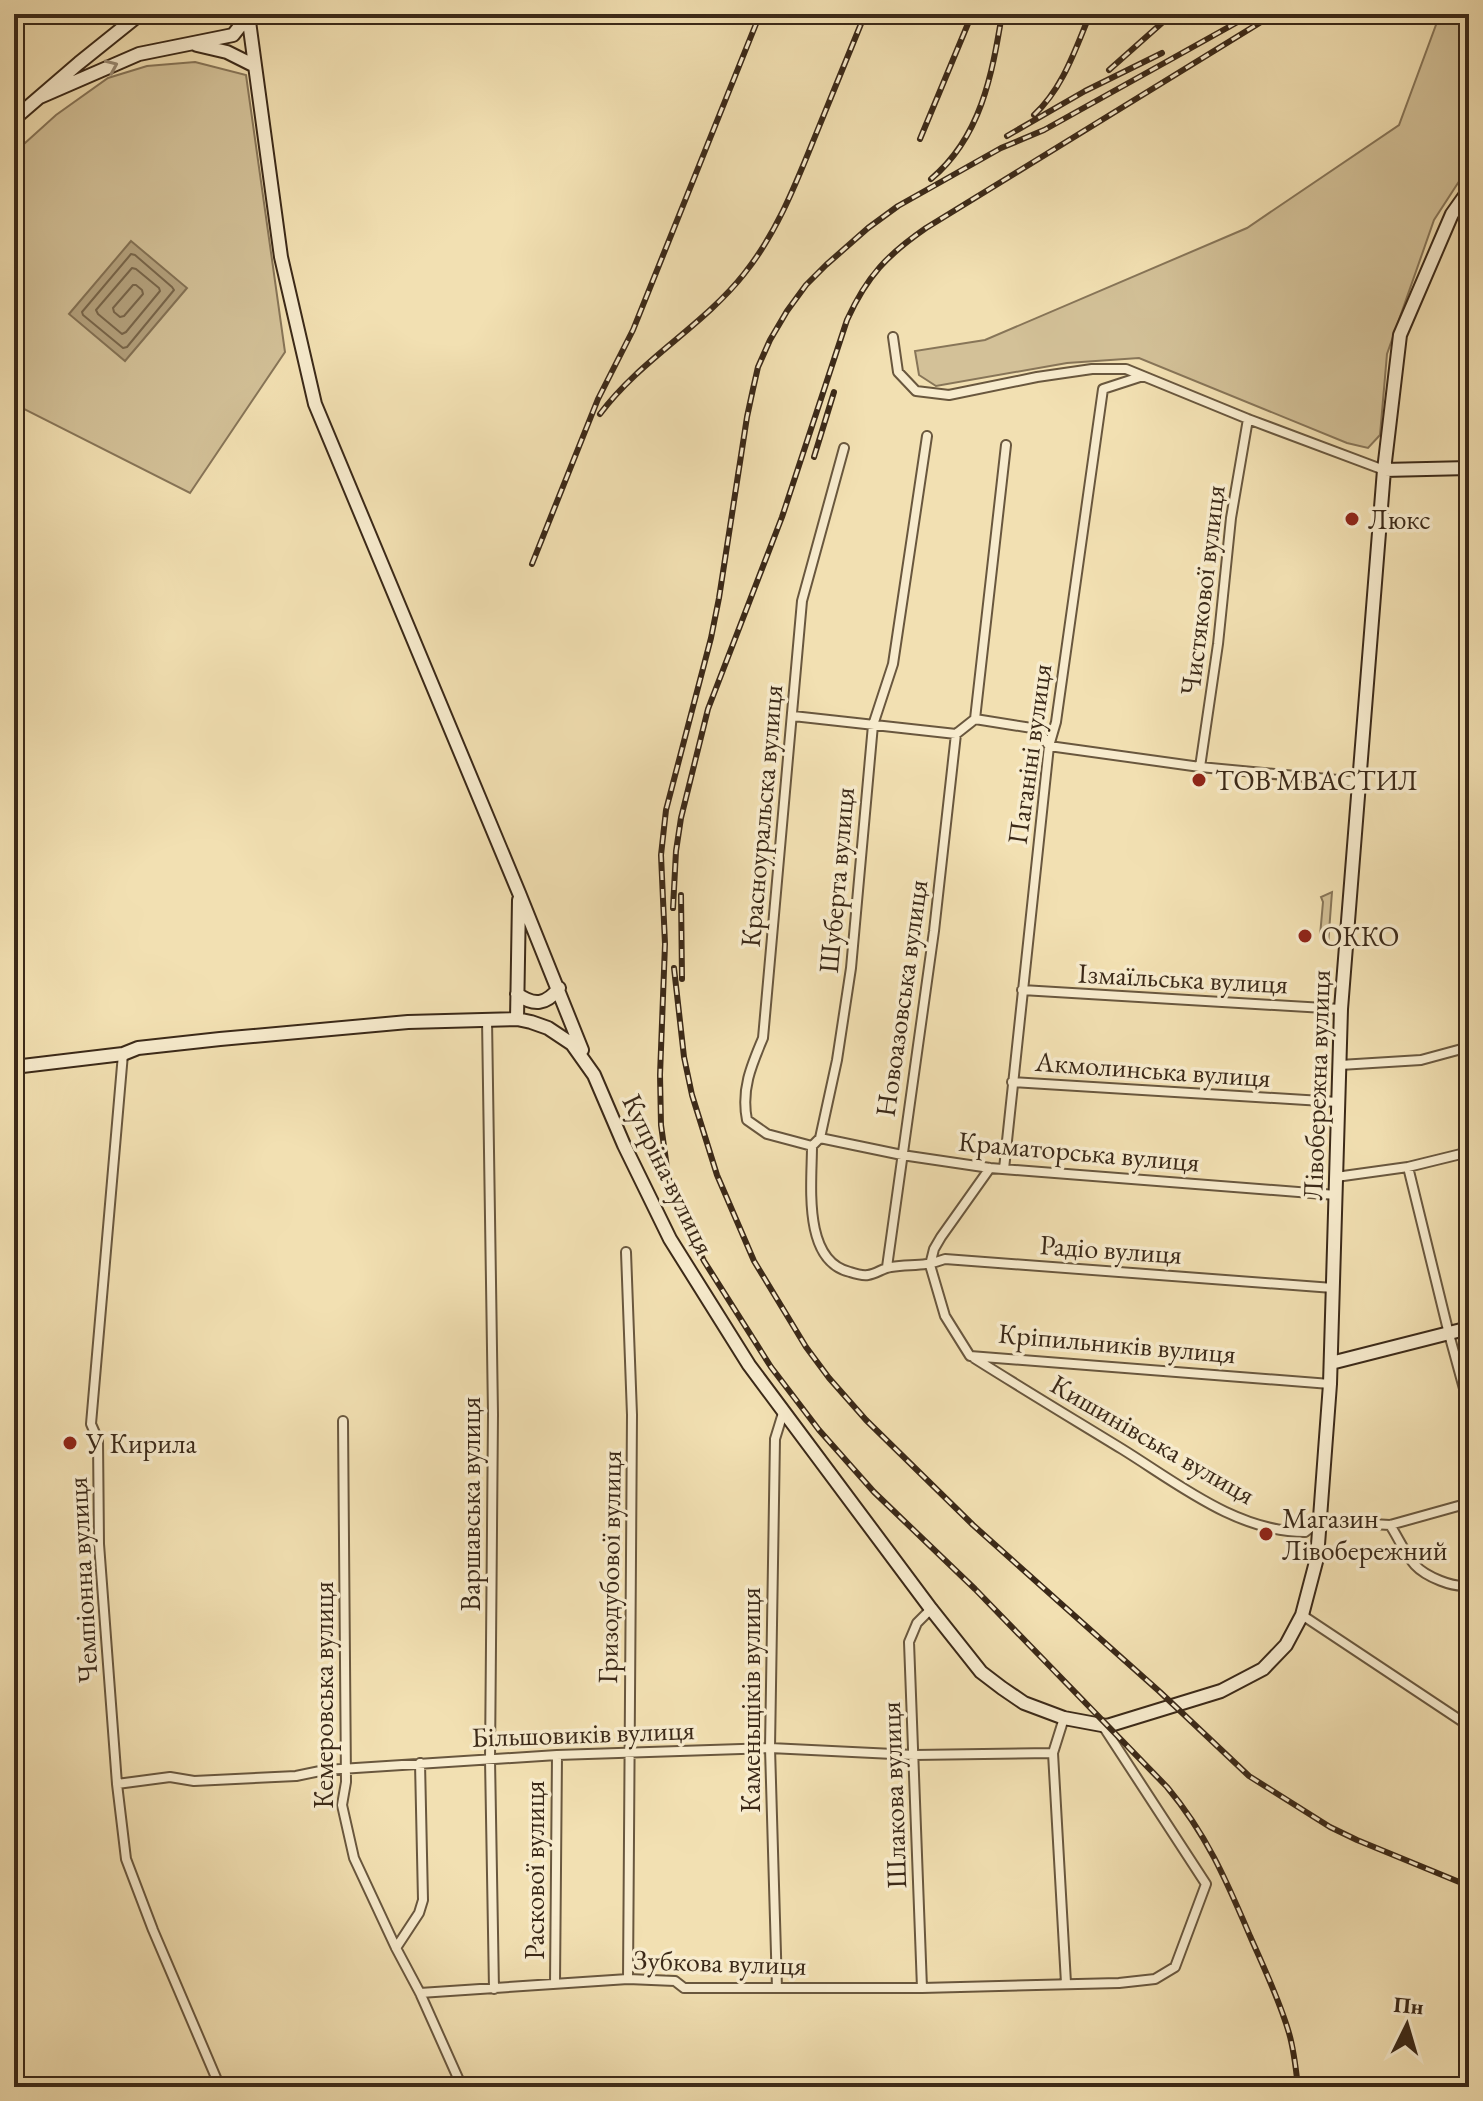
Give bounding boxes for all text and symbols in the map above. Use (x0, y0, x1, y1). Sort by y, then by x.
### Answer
one-way arrow (103, 59, 118, 75)
street label: Чистякової вулиця (1171, 483, 1233, 697)
place label: Люкс (1368, 501, 1431, 537)
marker: Люкс (1343, 510, 1361, 528)
street label: Паганіні вулиця (999, 661, 1059, 847)
street label: Красноуральска вулиця (732, 683, 790, 949)
place label: ТОВ МВАСТИЛ (1215, 762, 1418, 798)
marker: ТОВ МВАСТИЛ (1190, 771, 1208, 789)
street label: Шуберта вулиця (810, 786, 862, 974)
street label: Новоазовська вулиця (867, 877, 935, 1119)
place label: ОККО (1321, 918, 1399, 954)
marker: ОККО (1296, 927, 1314, 945)
street label: Ізмаїльська вулиця (1077, 955, 1289, 1001)
street label: Лівобережна вулиця (1294, 969, 1338, 1201)
street label: Акмолинська вулиця (1033, 1043, 1272, 1095)
street label: Купріна вулиця (615, 1088, 723, 1260)
street label: Краматорська вулиця (957, 1123, 1201, 1179)
street label: Радіо вулиця (1039, 1226, 1183, 1272)
street label: Кріпильників вулиця (997, 1315, 1237, 1371)
street label: Кишинівська вулиця (1044, 1366, 1262, 1512)
street label: Варшавська вулиця (452, 1397, 488, 1611)
place label: У Кирила (85, 1425, 198, 1461)
marker: У Кирила (61, 1434, 79, 1452)
street label: Гризодубової вулиця (589, 1450, 629, 1684)
street label: Чемпіонна вулиця (59, 1476, 105, 1684)
place label: Магазин Лівобережний (1282, 1500, 1448, 1568)
marker: Магазин Лівобережний (1257, 1525, 1275, 1543)
street label: Кемеровська вулиця (305, 1581, 341, 1809)
street label: Каменьщіків вулиця (732, 1587, 768, 1813)
street label: Шлакова вулиця (872, 1701, 914, 1889)
street label: Більшовиків вулиця (471, 1711, 695, 1755)
street label: Раскової вулиця (516, 1780, 552, 1960)
street label: Зубкова вулиця (633, 1941, 807, 1983)
north arrow (1367, 1985, 1447, 2065)
text: Пн (1392, 1990, 1425, 2021)

